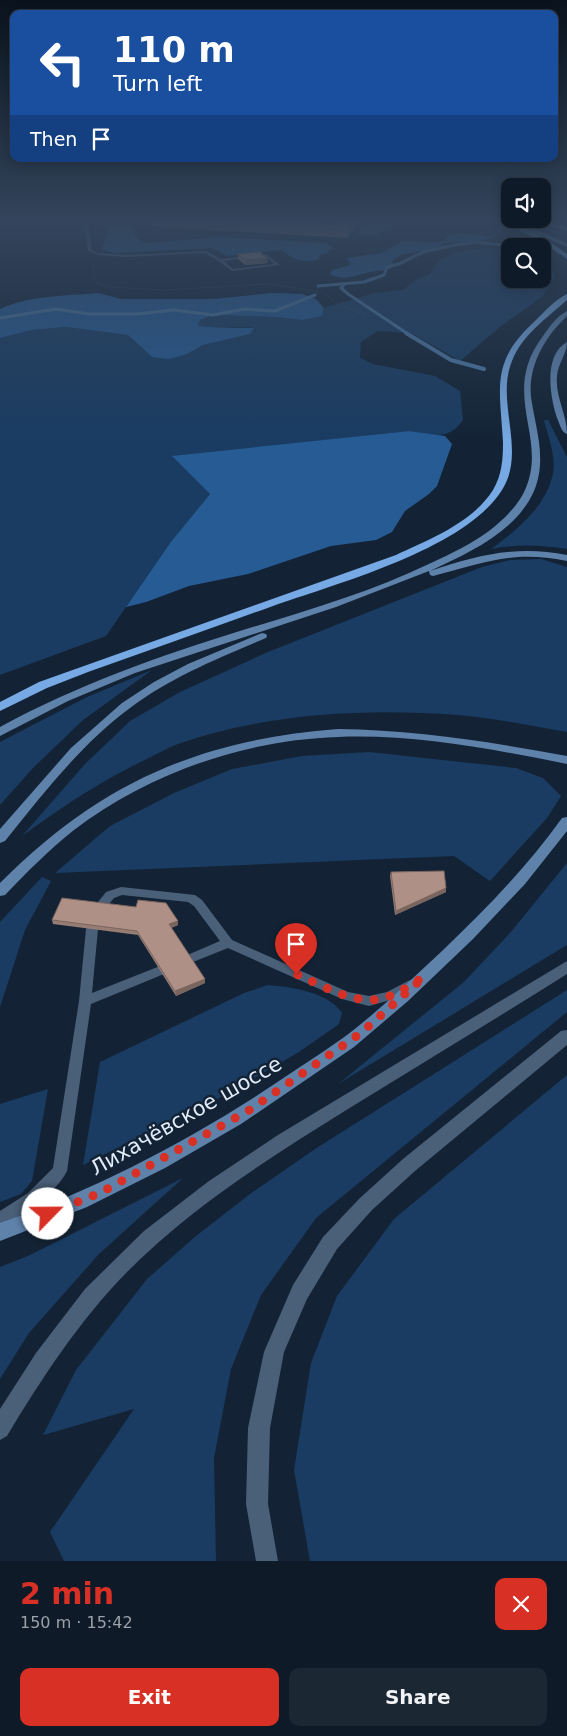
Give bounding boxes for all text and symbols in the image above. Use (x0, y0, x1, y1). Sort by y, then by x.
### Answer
icon: left (30, 30, 95, 95)
text: 110 m (113, 30, 235, 70)
text: Turn left (113, 71, 202, 96)
icon: arrive (87, 125, 115, 153)
text: Then (30, 128, 77, 150)
map controls (501, 178, 551, 288)
button: sound (501, 178, 551, 228)
button: search (501, 238, 551, 288)
pin (275, 923, 317, 974)
icon: arrive (282, 930, 310, 958)
street label: Лихачёвское шоссе (86, 1051, 286, 1181)
position arrow (21, 1187, 73, 1239)
text: 2 min (20, 1576, 114, 1611)
button: close (495, 1578, 547, 1630)
text: 150 m · 15:42 (20, 1613, 133, 1632)
button: Exit (20, 1668, 279, 1726)
button: Share (289, 1668, 547, 1726)

